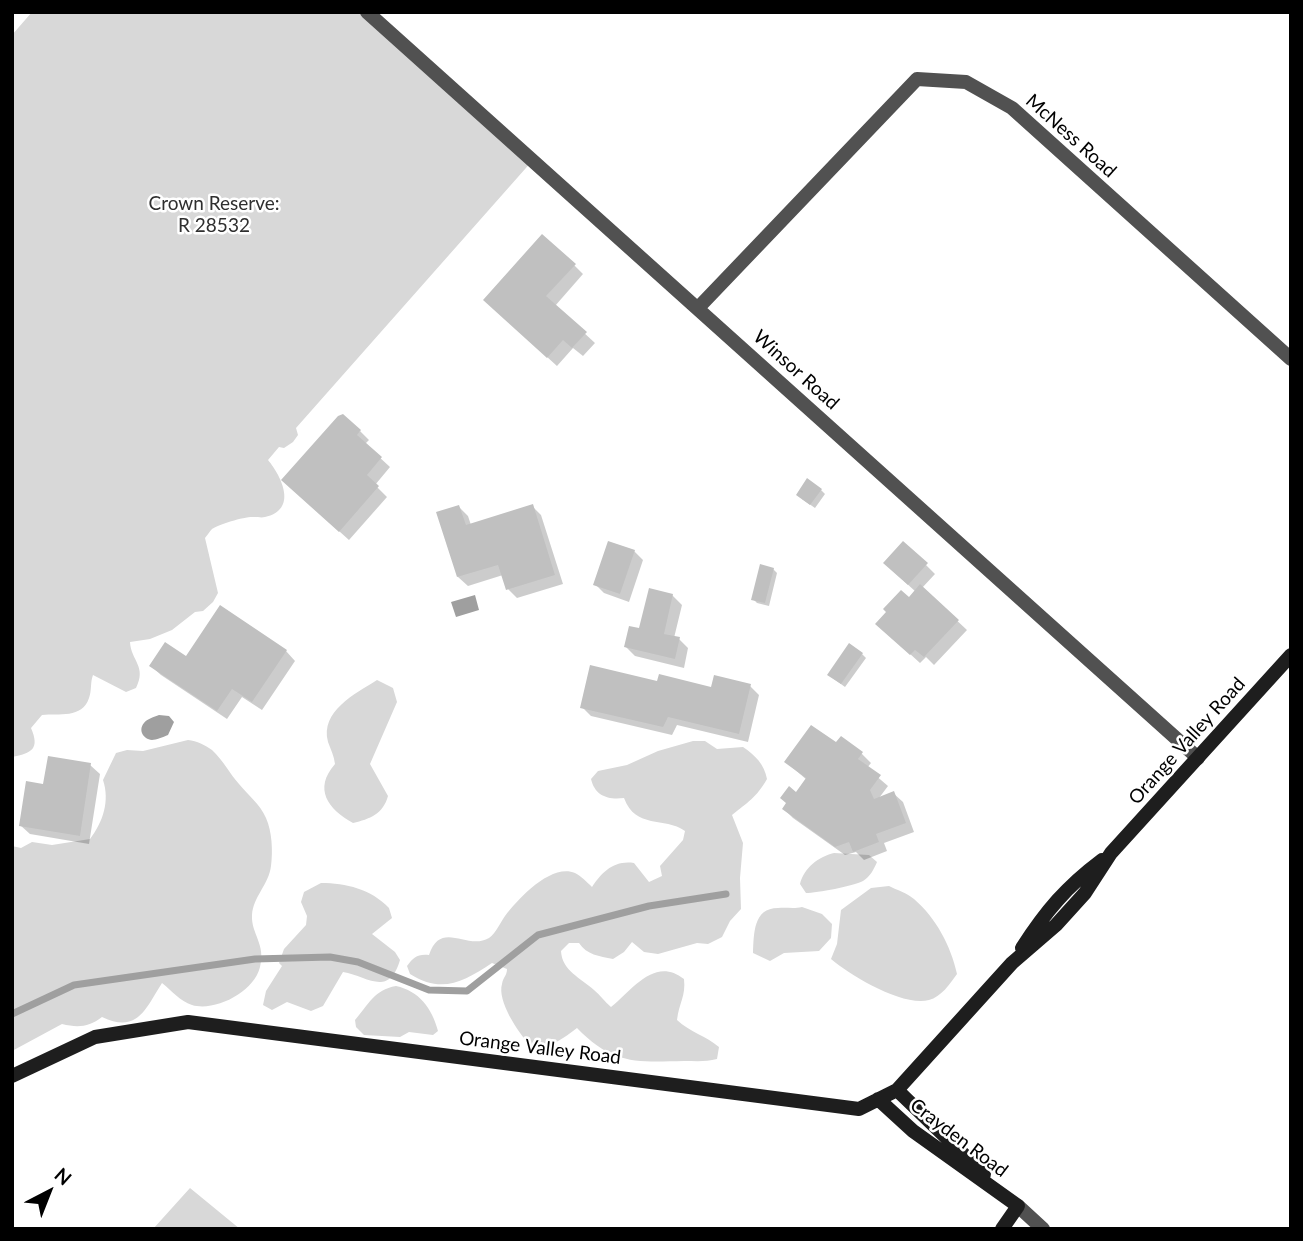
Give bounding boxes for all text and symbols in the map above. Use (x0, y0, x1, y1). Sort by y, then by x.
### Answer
street label: McNess Road (1021, 89, 1121, 183)
park label: Crown Reserve: R 28532 (149, 193, 279, 237)
street label: Winsor Road (748, 325, 844, 415)
street label: Orange Valley Road (1124, 673, 1250, 809)
street label: Orange Valley Road (458, 1027, 622, 1069)
street label: Crayden Road (906, 1094, 1012, 1182)
north arrow (14, 1157, 84, 1227)
text: N (50, 1163, 77, 1189)

